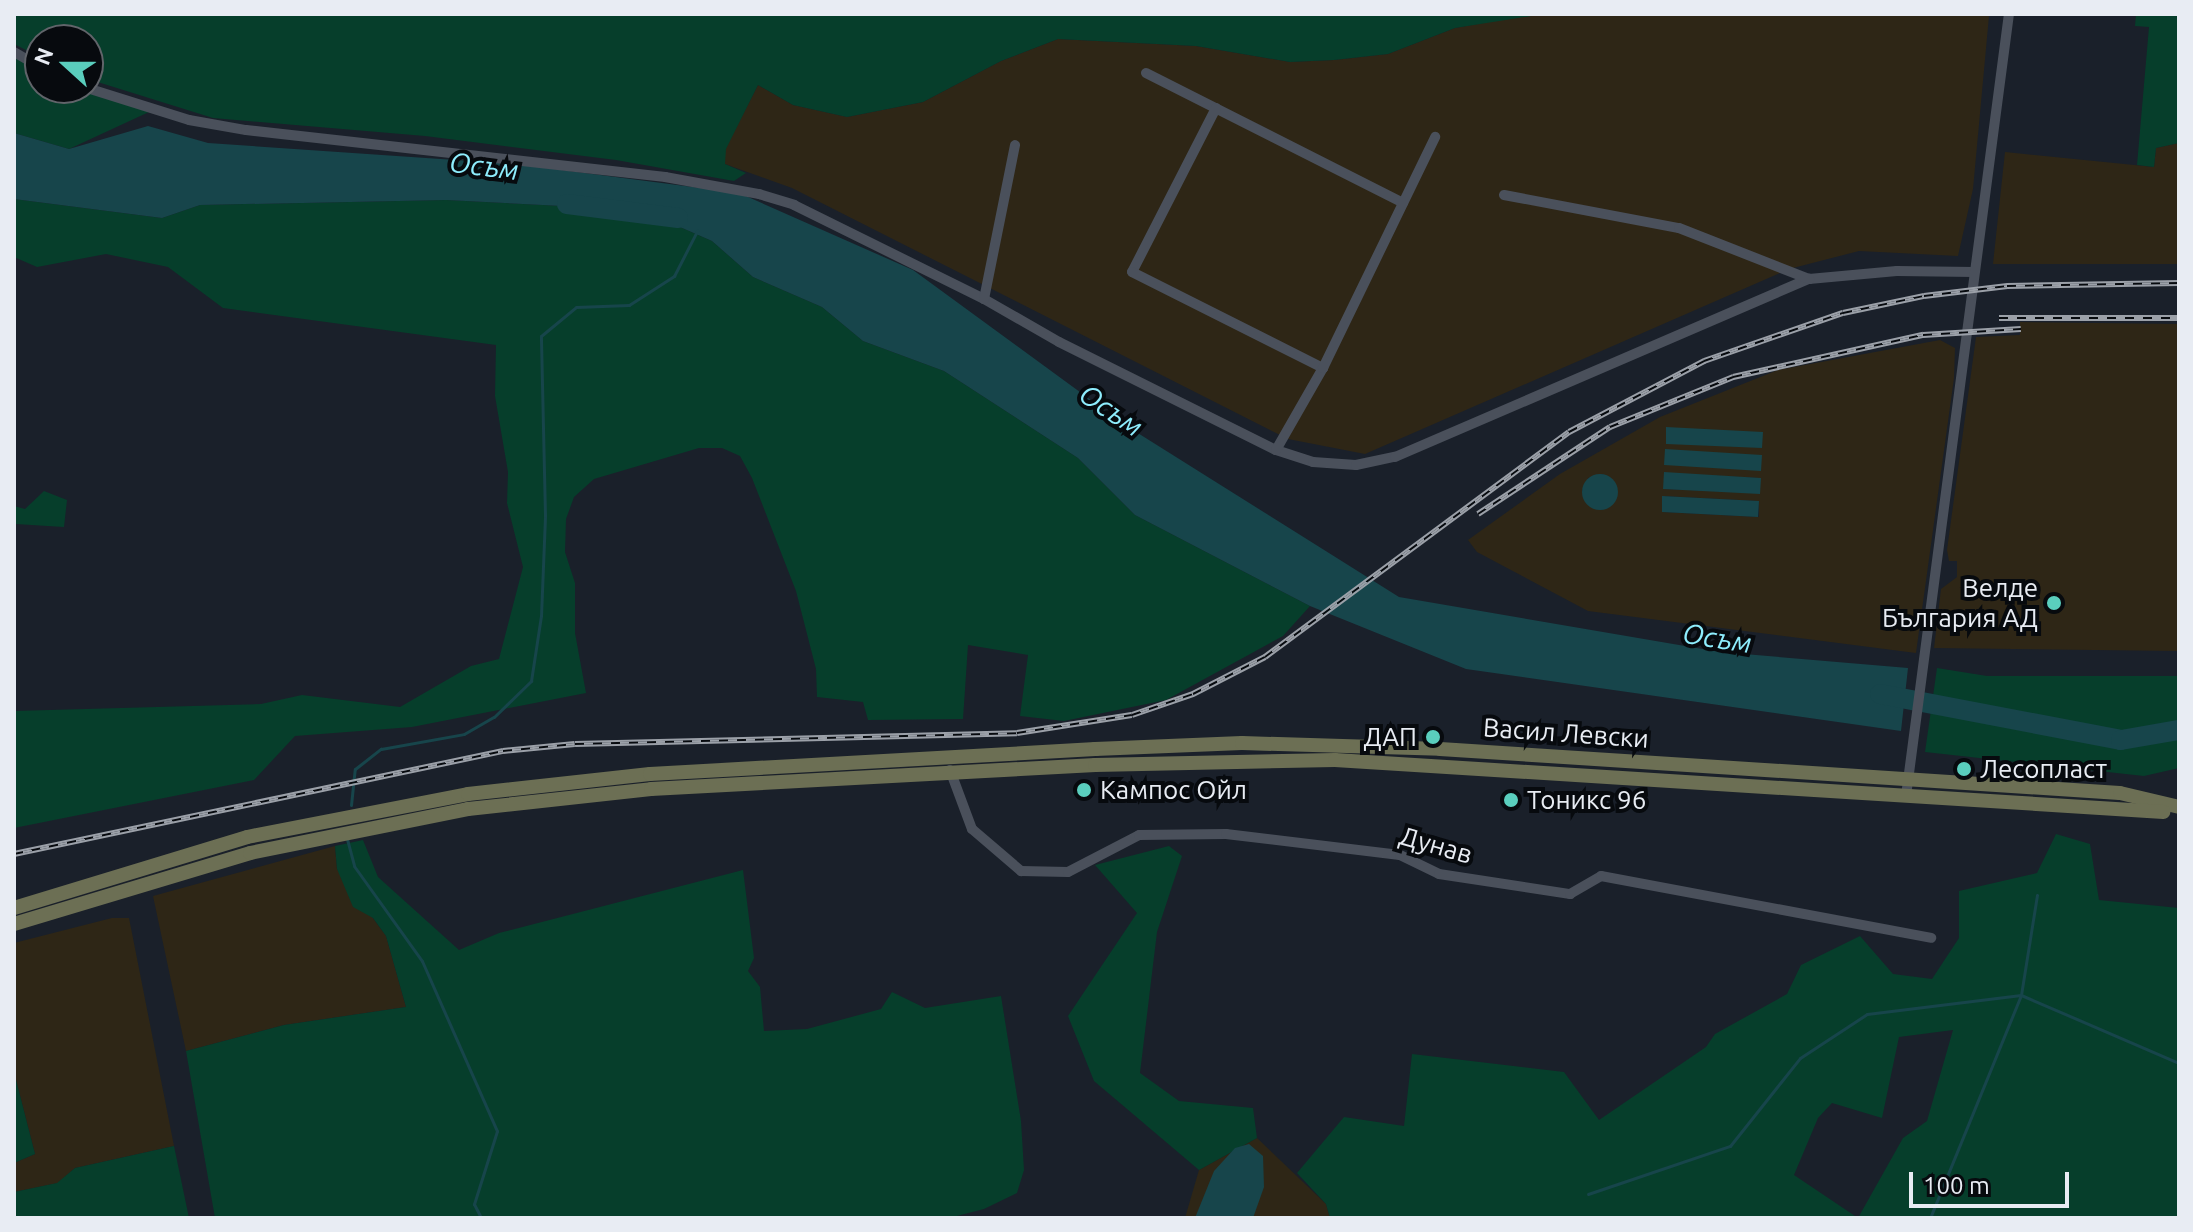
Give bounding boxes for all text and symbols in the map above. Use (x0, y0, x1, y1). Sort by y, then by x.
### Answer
north arrow (24, 24, 104, 104)
text: N (28, 44, 58, 68)
water label: Осъм (448, 145, 520, 187)
water label: Осъм (1073, 377, 1149, 443)
place label: Велде България АД (1882, 572, 2038, 634)
marker: Велде България АД (2045, 594, 2063, 612)
water label: Осъм (1680, 616, 1754, 660)
street label: Васил Левски (1482, 712, 1650, 754)
place label: ДАП (1363, 721, 1417, 753)
marker: ДАП (1424, 728, 1442, 746)
place label: Лесопласт (1980, 753, 2107, 785)
marker: Лесопласт (1955, 760, 1973, 778)
place label: Кампос Ойл (1100, 774, 1247, 806)
marker: Кампос Ойл (1075, 781, 1093, 799)
place label: Тоникс 96 (1527, 784, 1646, 816)
marker: Тоникс 96 (1502, 791, 1520, 809)
street label: Дунав (1396, 820, 1476, 870)
scale bar (1913, 1156, 2073, 1206)
text: 100 m (1923, 1172, 1990, 1199)

